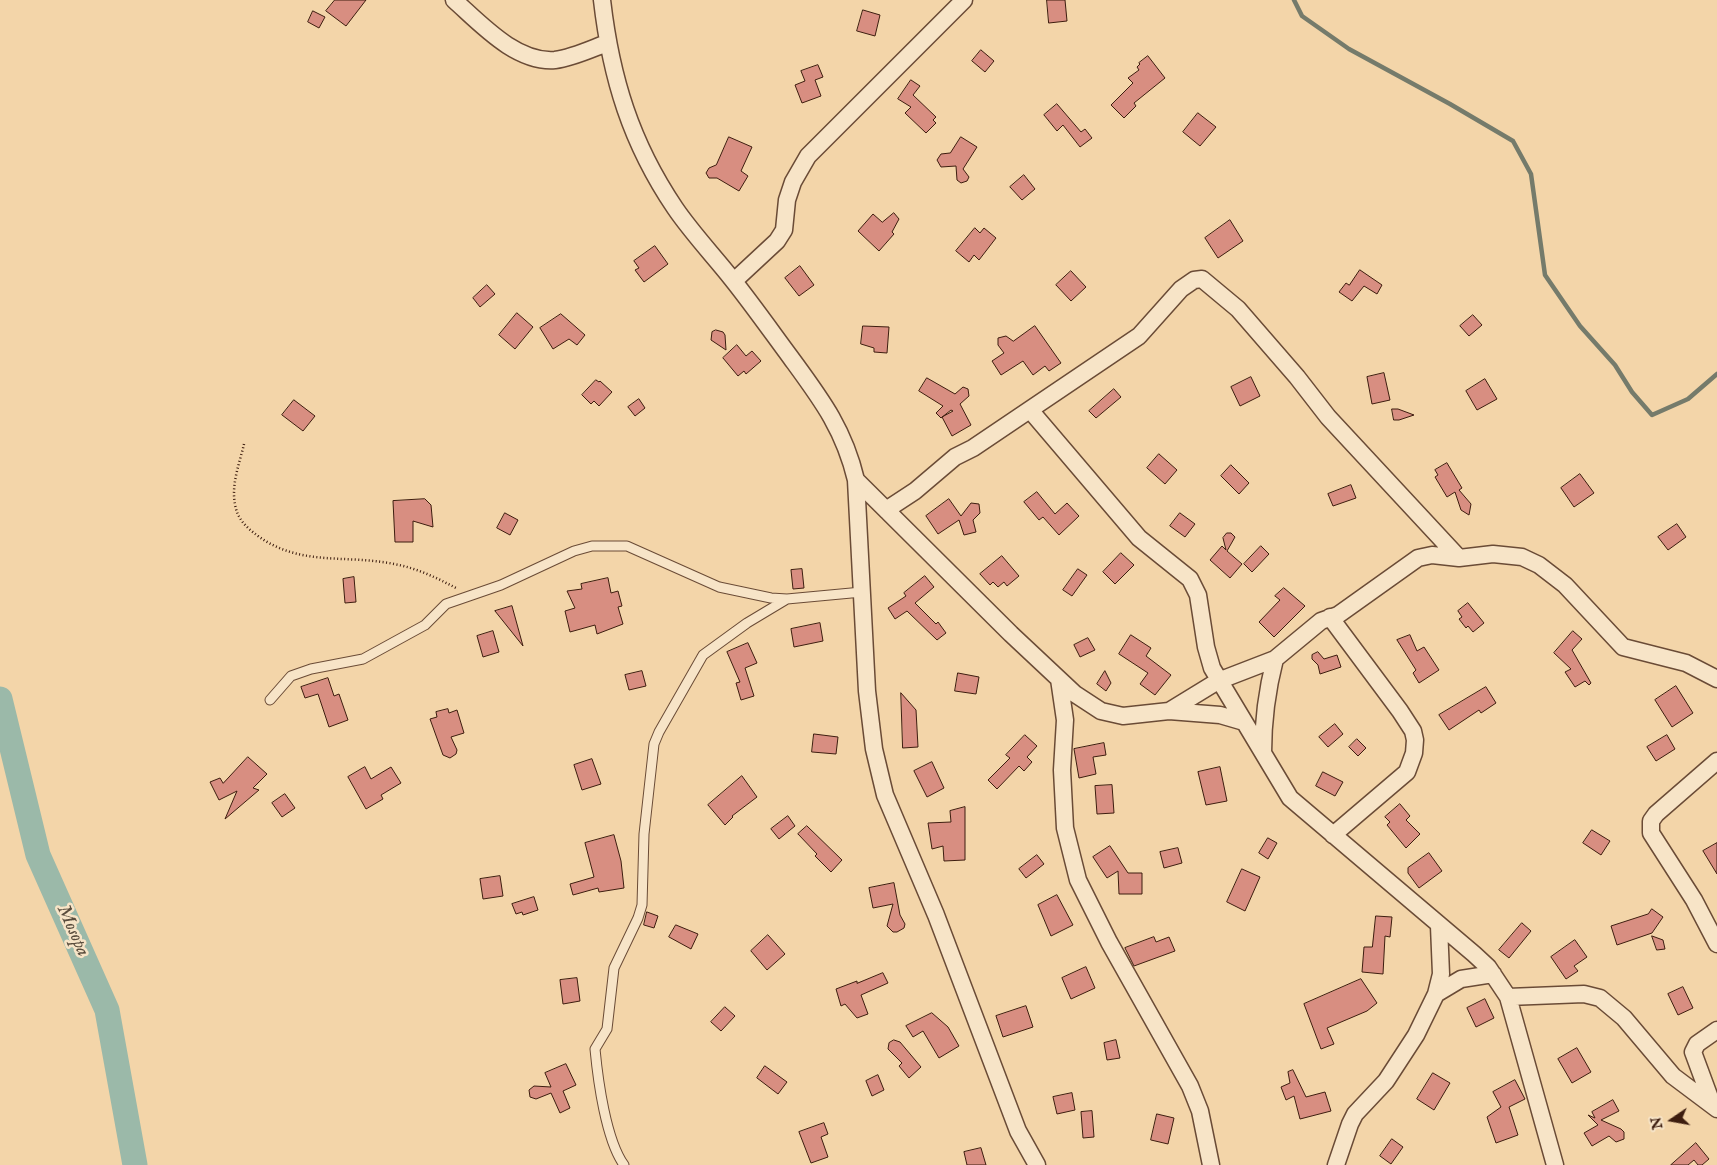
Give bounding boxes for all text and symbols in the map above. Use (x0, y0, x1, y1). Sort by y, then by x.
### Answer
water label: Mosopa (51, 902, 93, 960)
north arrow (1647, 1095, 1697, 1145)
text: N (1647, 1115, 1667, 1131)

